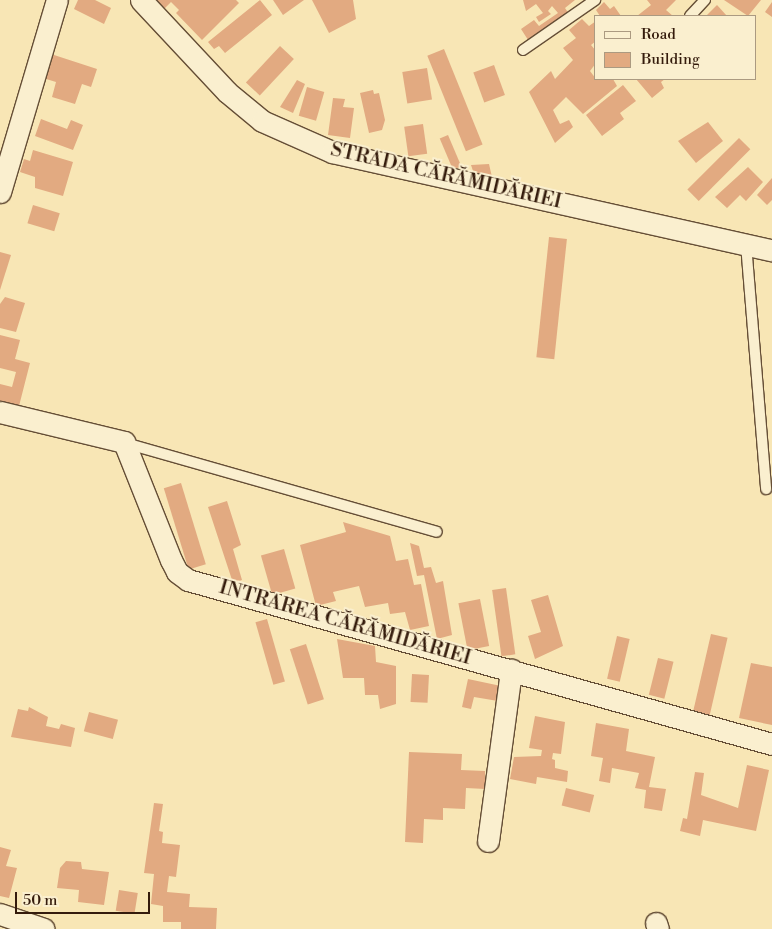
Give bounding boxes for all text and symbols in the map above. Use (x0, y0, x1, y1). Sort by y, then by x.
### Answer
legend (594, 15, 757, 80)
text: Road (641, 25, 676, 44)
text: Building (641, 50, 700, 69)
street label: STRADA CĂRĂMIDĂRIEI (328, 138, 564, 214)
street label: INTRAREA CĂRĂMIDĂRIEI (216, 576, 474, 670)
scale bar (18, 882, 152, 914)
text: 50 m (23, 891, 57, 910)

